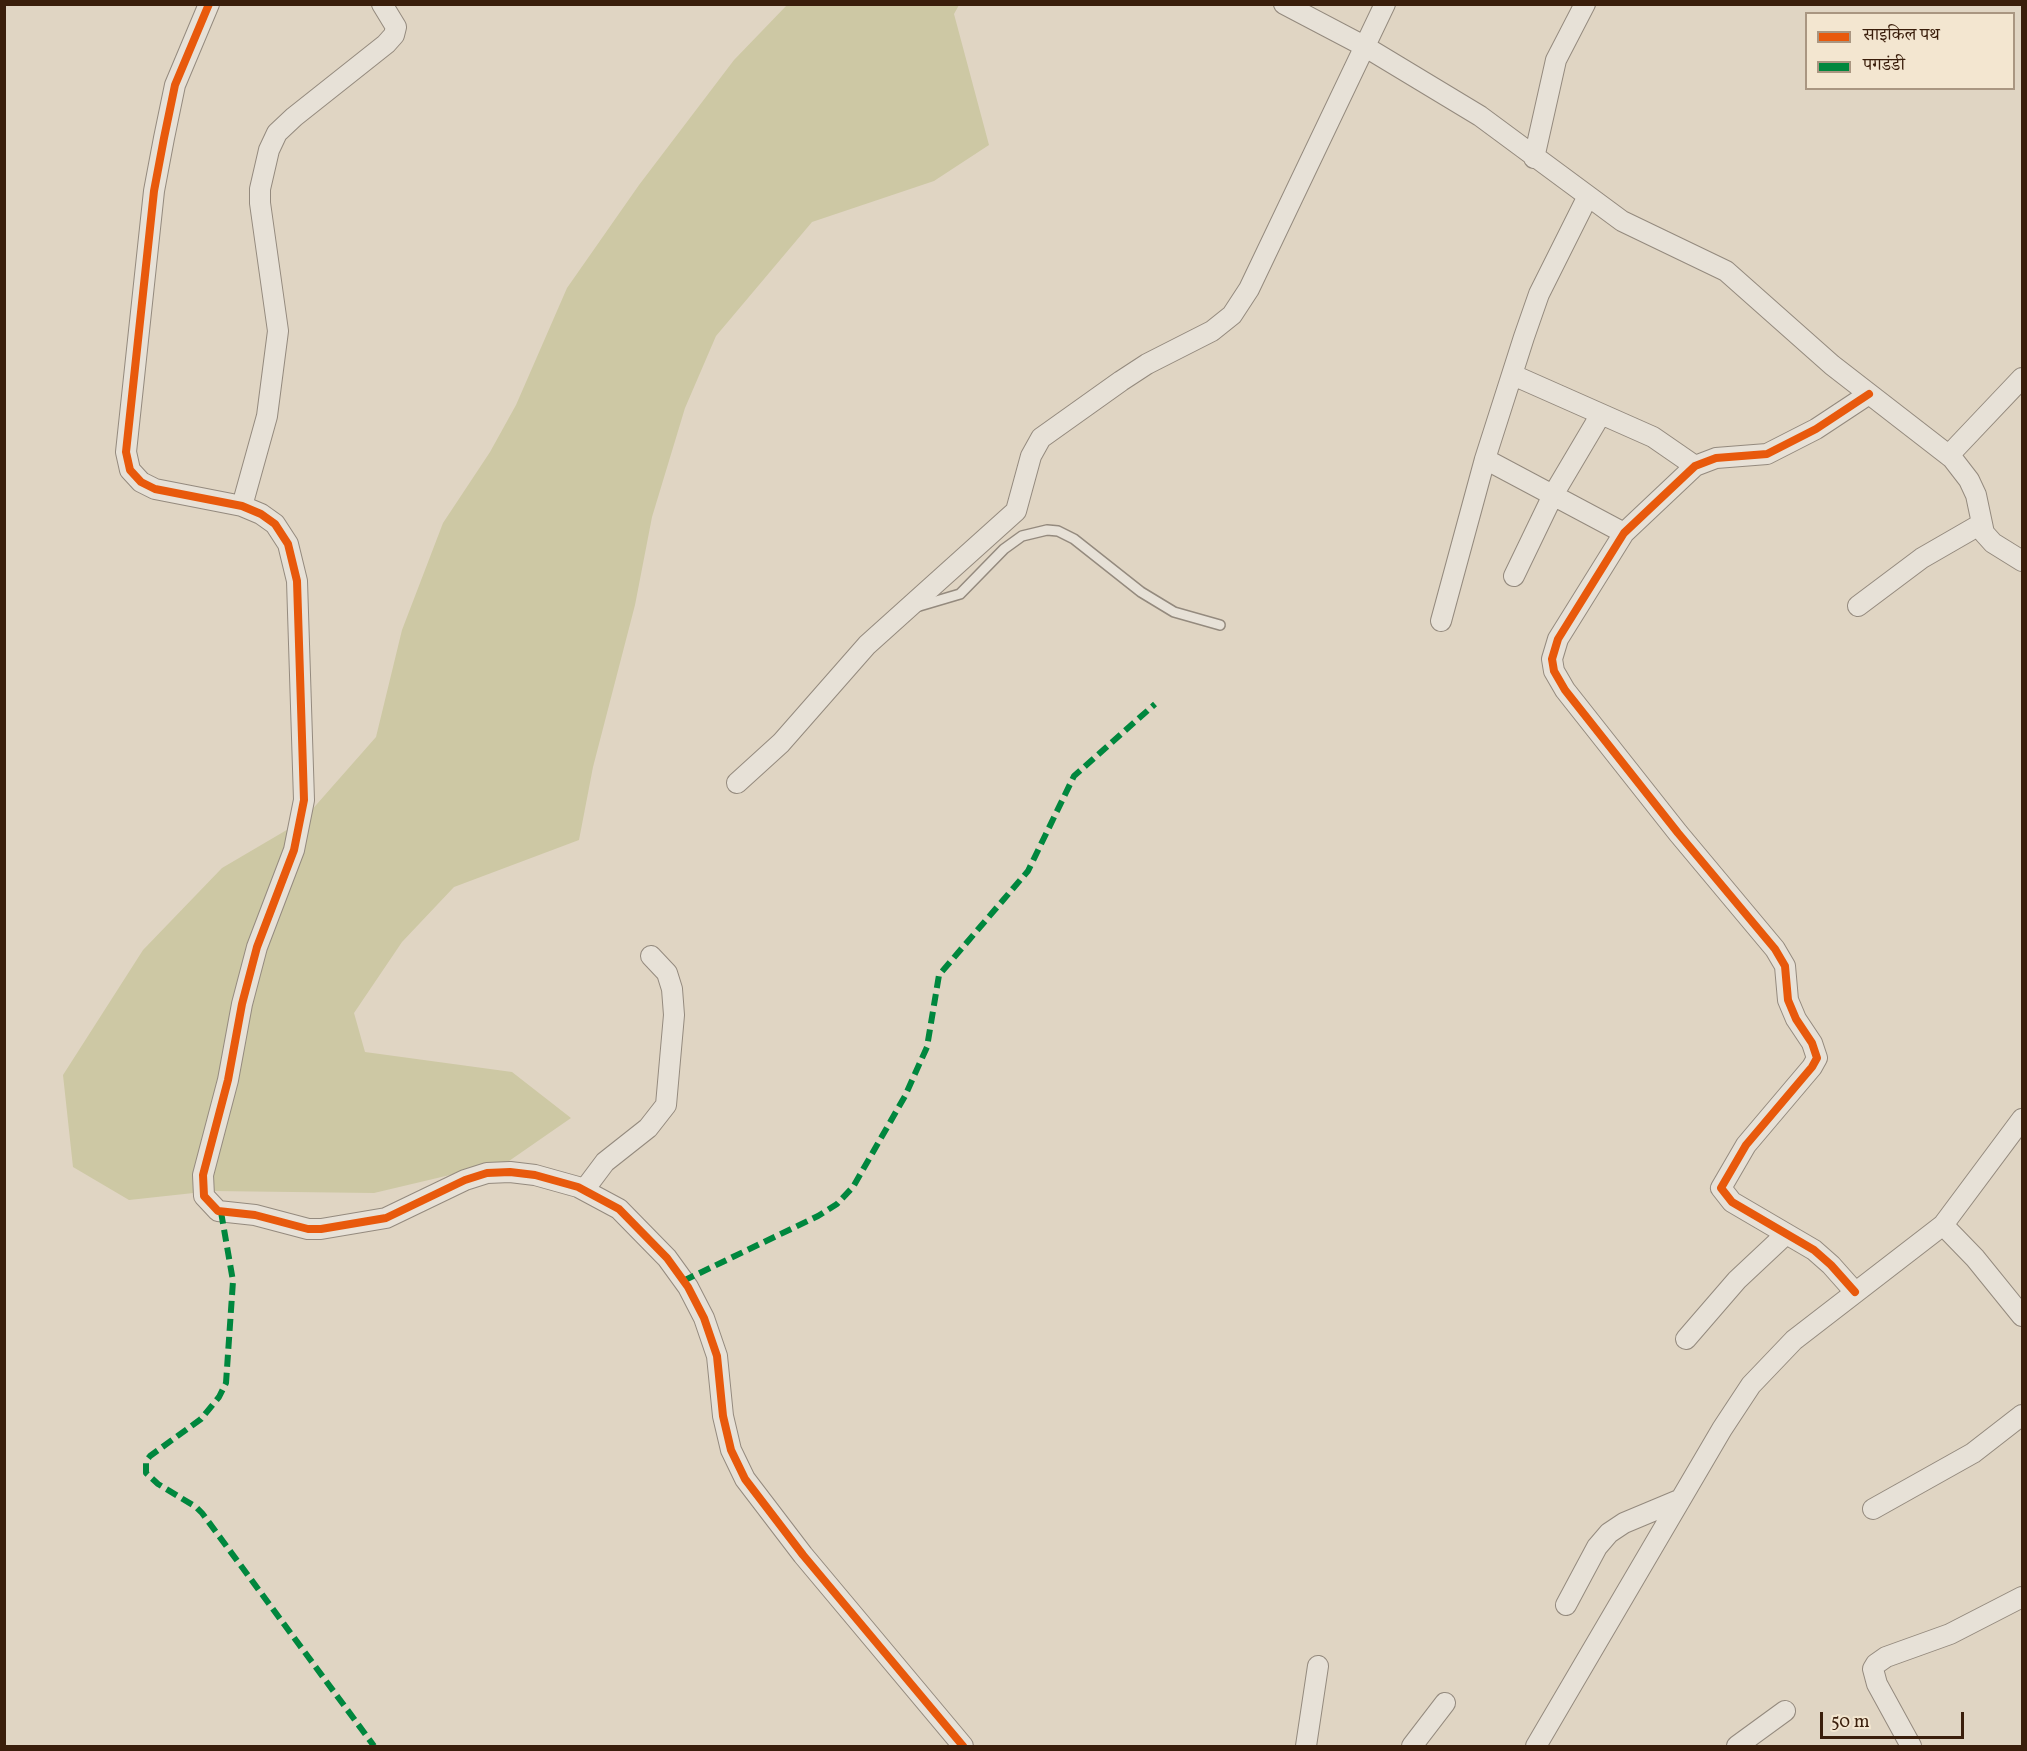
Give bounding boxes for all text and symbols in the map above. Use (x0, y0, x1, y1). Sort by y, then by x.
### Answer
legend (1805, 12, 2015, 90)
text: साइकिल पथ (1863, 23, 1940, 48)
text: पगडंडी (1863, 53, 1905, 78)
scale bar (1823, 1700, 1967, 1738)
text: 50 m (1831, 1710, 1870, 1735)

